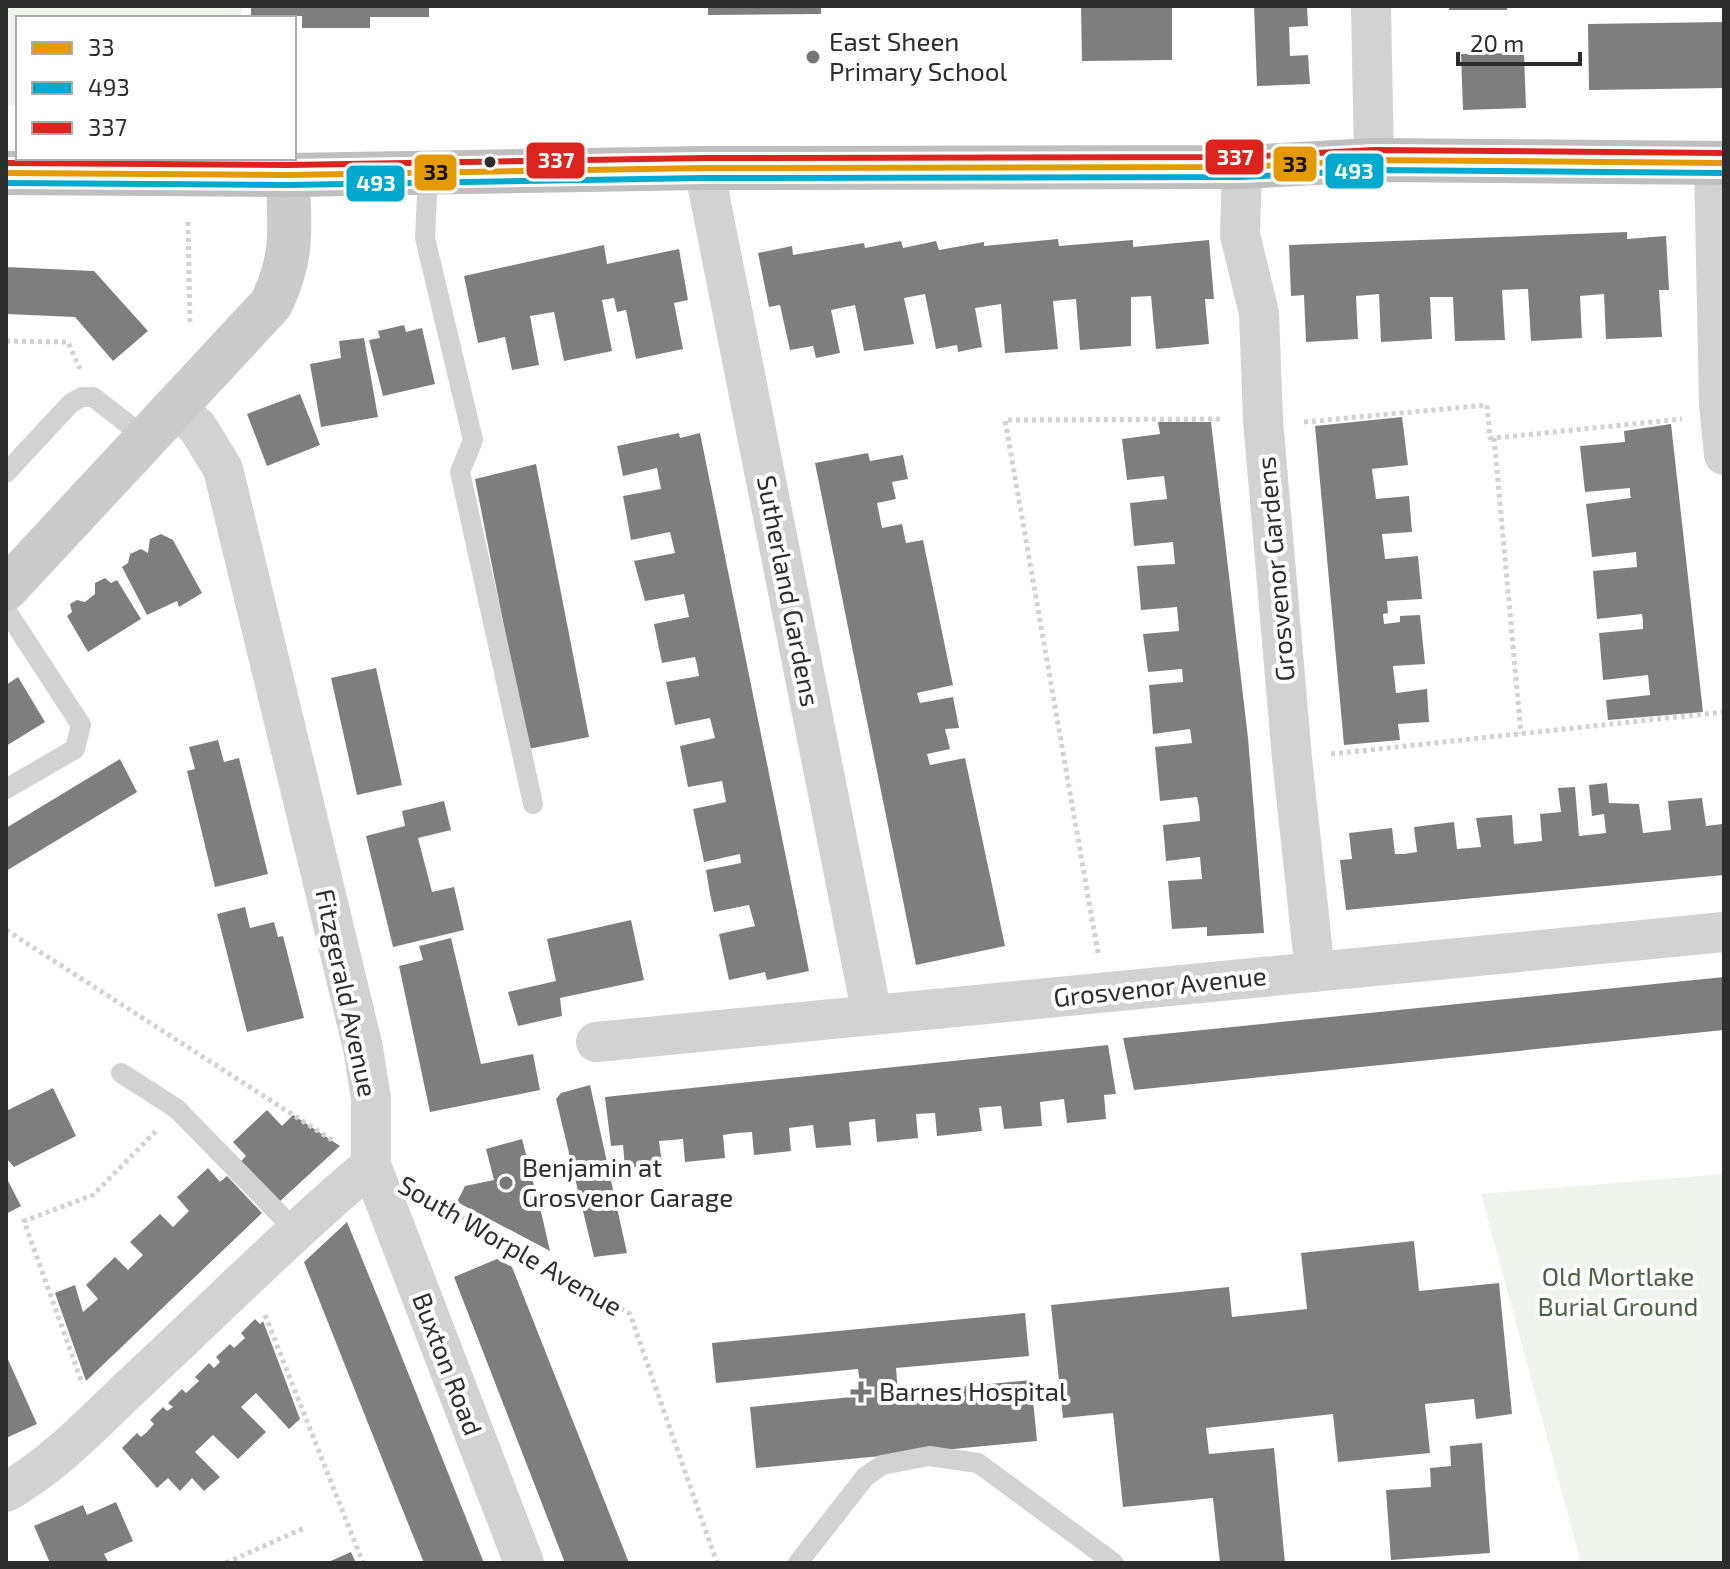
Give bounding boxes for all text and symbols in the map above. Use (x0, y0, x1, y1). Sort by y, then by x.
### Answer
legend (16, 16, 296, 160)
scale bar (1458, 16, 1580, 66)
place label: East Sheen Primary School (829, 25, 1008, 86)
text: 20 m (1470, 28, 1524, 57)
text: 33 (88, 32, 115, 61)
marker: East Sheen Primary School (804, 48, 822, 66)
text: 493 (88, 72, 130, 101)
text: 337 (88, 112, 127, 141)
line badge: 337 (1204, 138, 1265, 176)
line badge: 337 (525, 141, 586, 180)
text: 337 (1217, 143, 1254, 169)
line badge: 33 (1272, 145, 1318, 183)
text: 337 (538, 146, 575, 172)
text: 33 (1283, 150, 1307, 176)
line badge: 493 (1324, 152, 1385, 190)
line badge: 33 (413, 153, 458, 192)
unlabelled marker (482, 154, 498, 170)
text: 493 (1334, 157, 1374, 183)
text: 33 (424, 158, 448, 184)
line badge: 493 (345, 164, 406, 203)
text: 493 (356, 169, 396, 195)
street label: Grosvenor Gardens (1249, 456, 1300, 683)
street label: Sutherland Gardens (752, 473, 827, 709)
street label: Fitzgerald Avenue (310, 886, 385, 1099)
street label: Grosvenor Avenue (1052, 959, 1268, 1012)
place label: Benjamin at Grosvenor Garage (522, 1151, 733, 1212)
street label: South Worple Avenue (393, 1168, 628, 1321)
marker: Benjamin at Grosvenor Garage (497, 1174, 515, 1192)
park label: Old Mortlake Burial Ground (1538, 1260, 1698, 1321)
street label: Buxton Road (407, 1288, 490, 1439)
place label: Barnes Hospital (879, 1375, 1067, 1406)
marker: Barnes Hospital (850, 1381, 872, 1403)

